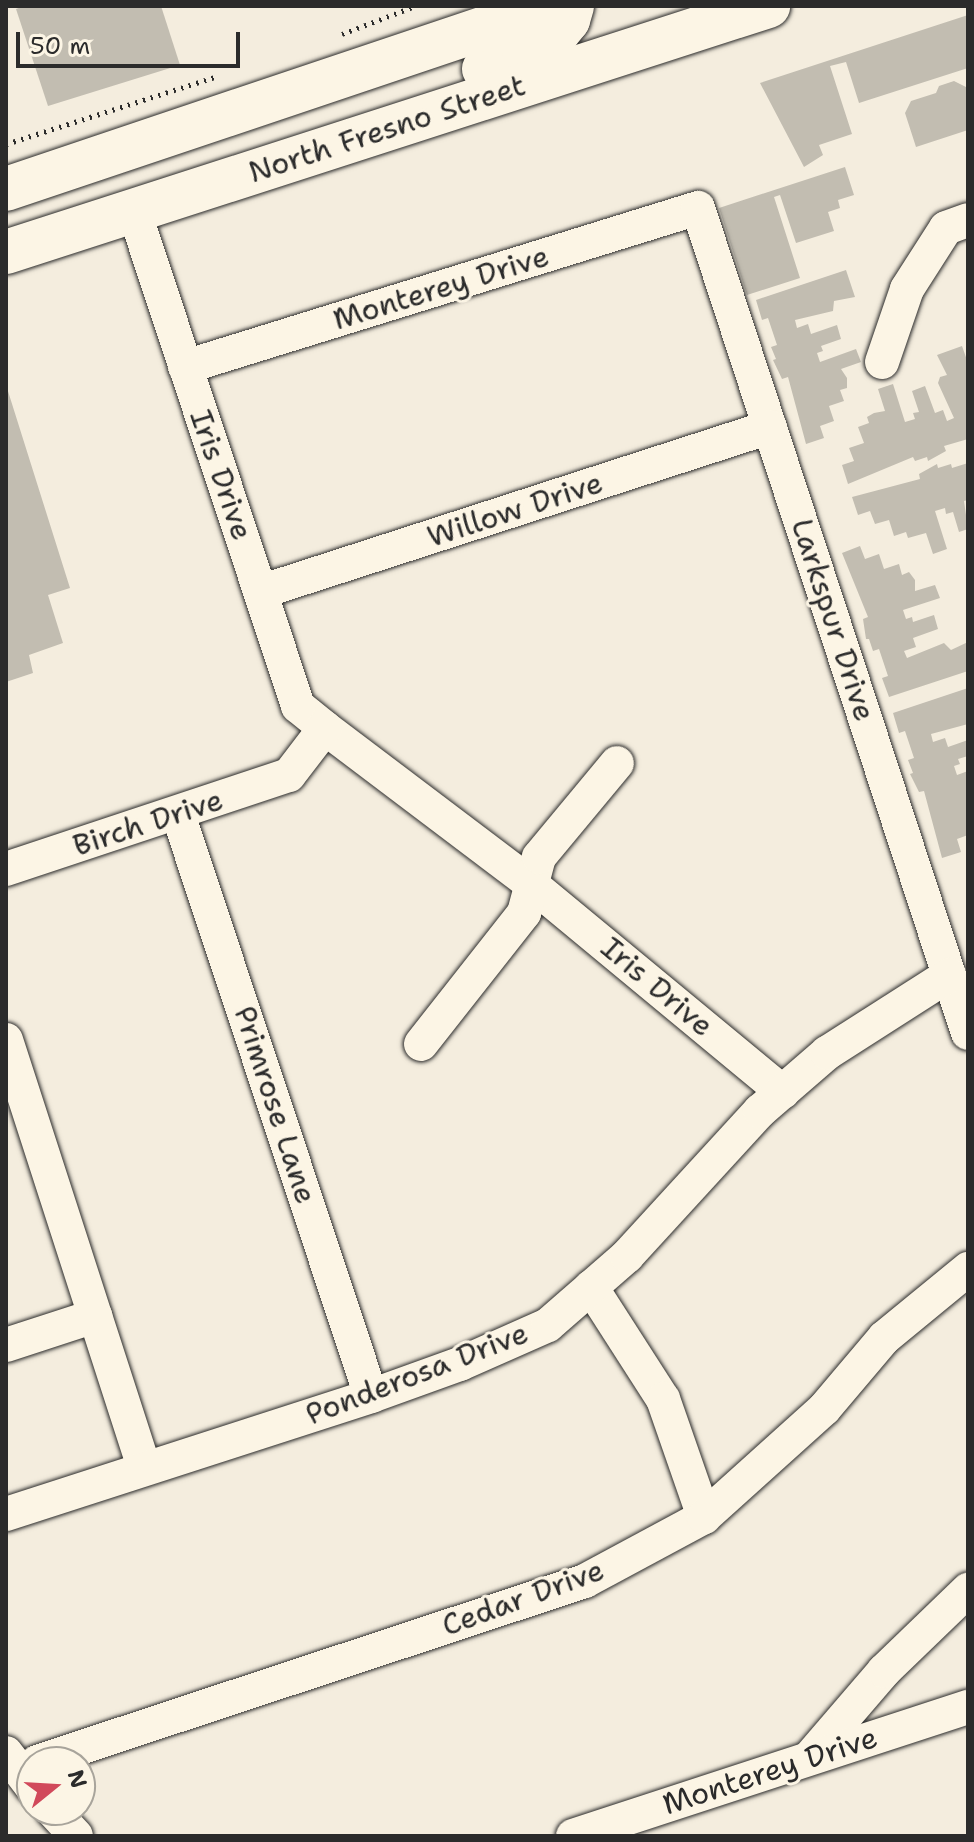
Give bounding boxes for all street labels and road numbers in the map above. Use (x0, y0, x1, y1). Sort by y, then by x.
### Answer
street label: North Fresno Street (244, 67, 530, 191)
street label: Monterey Drive (329, 238, 553, 338)
street label: Iris Drive (182, 405, 260, 545)
street label: Willow Drive (423, 465, 607, 555)
street label: Larkspur Drive (783, 514, 883, 726)
street label: Birch Drive (68, 782, 228, 864)
street label: Iris Drive (594, 930, 720, 1044)
street label: Primrose Lane (226, 1002, 324, 1208)
street label: Ponderosa Drive (301, 1315, 533, 1433)
street label: Cedar Drive (437, 1552, 609, 1644)
street label: Monterey Drive (658, 1719, 882, 1823)

